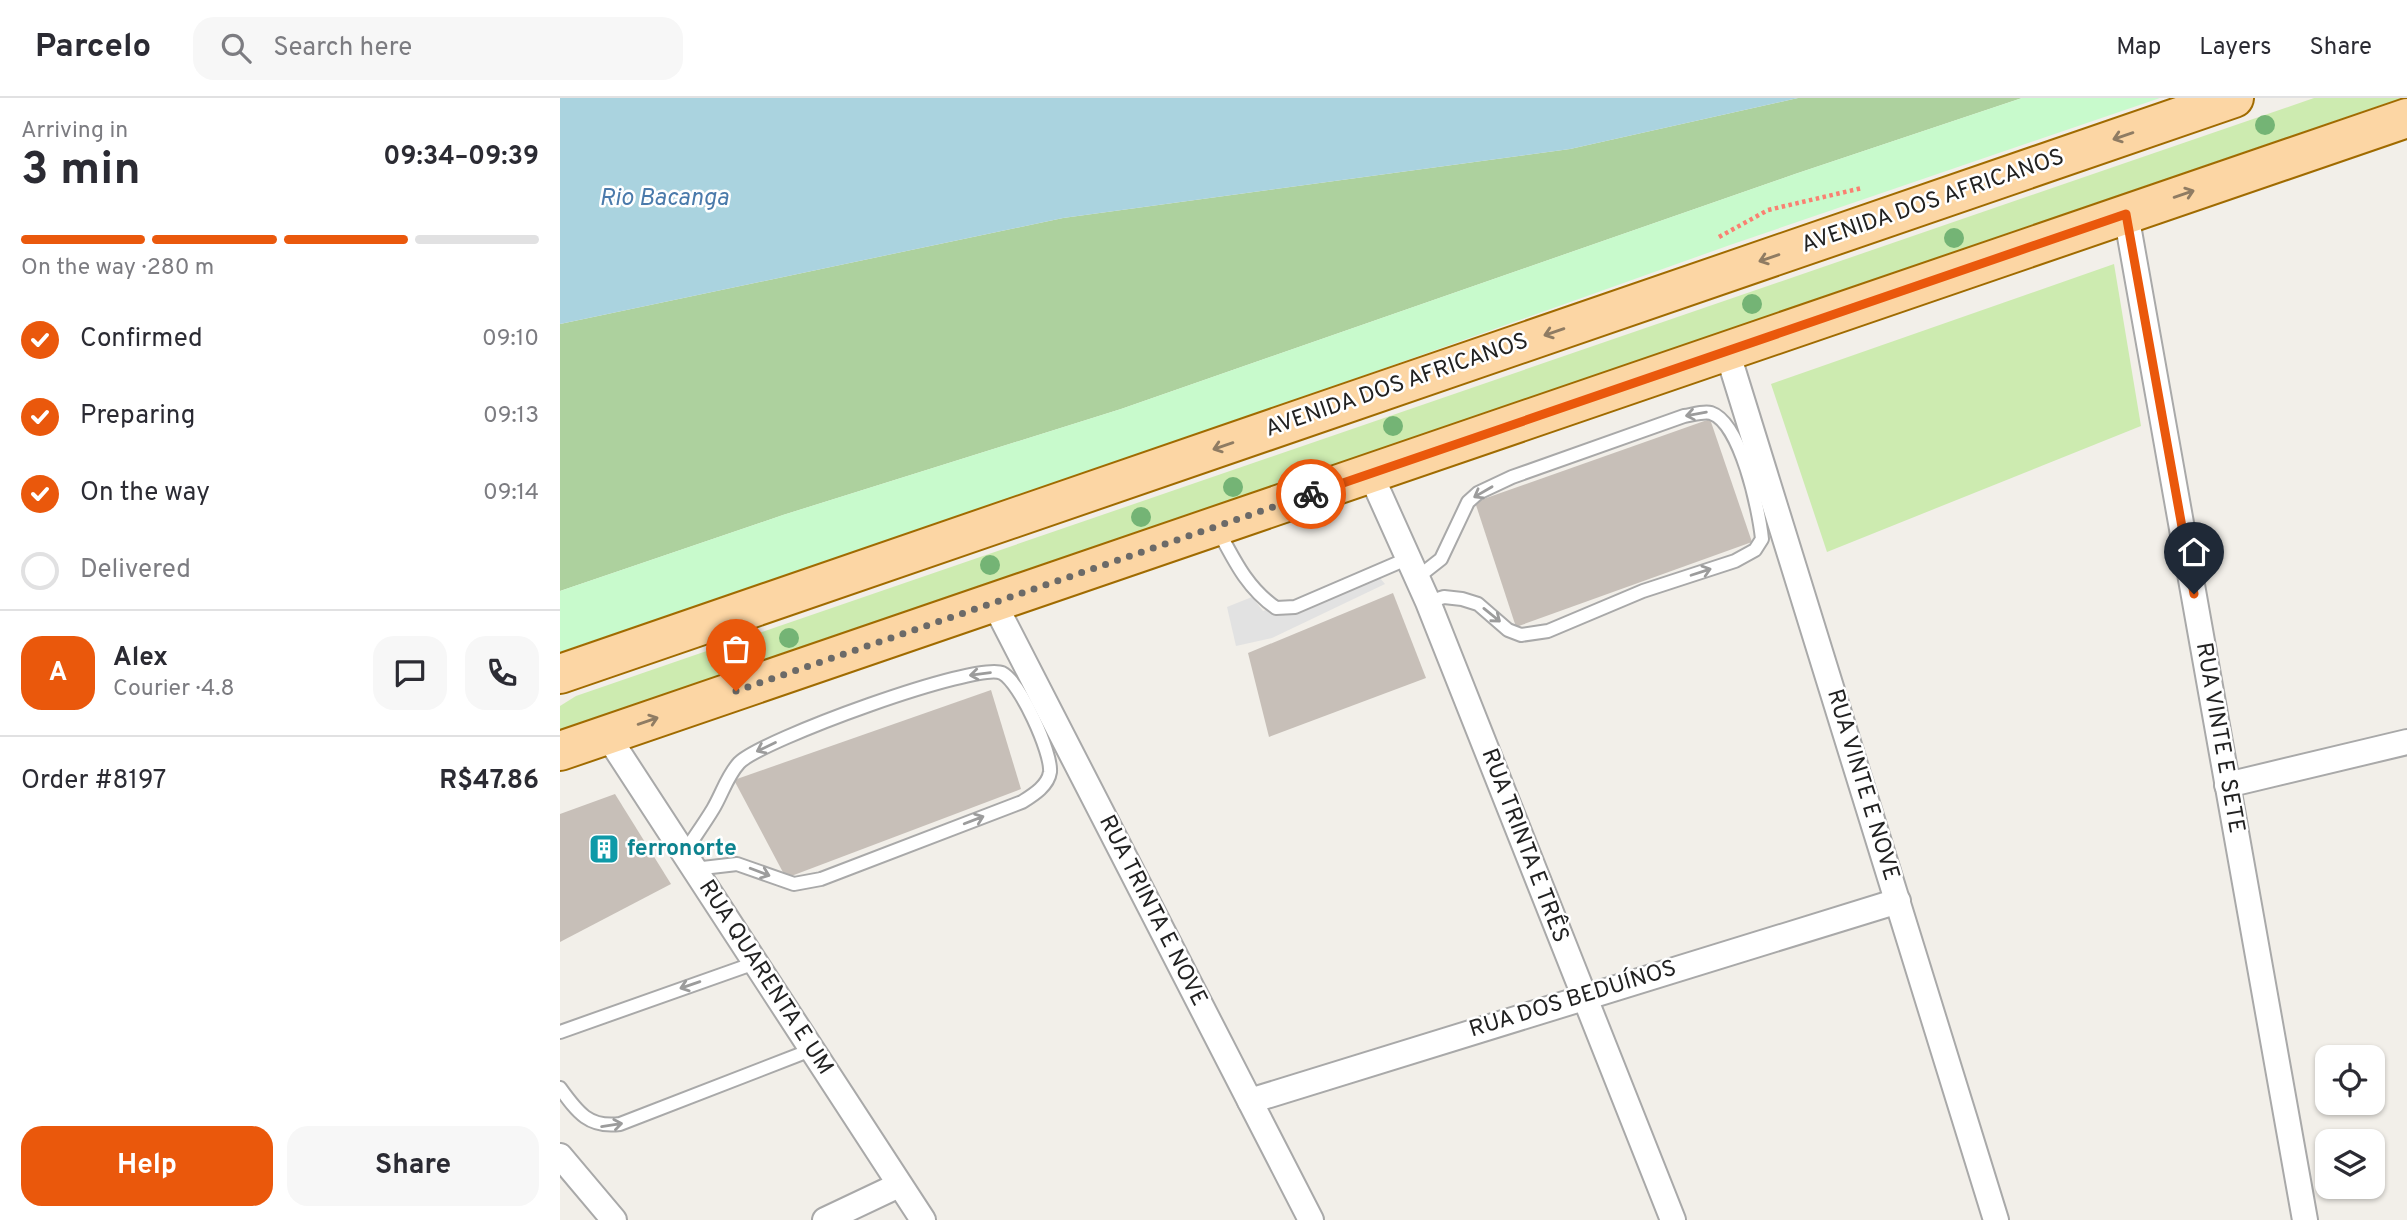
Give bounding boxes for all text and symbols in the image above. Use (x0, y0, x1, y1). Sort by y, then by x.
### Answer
search box (193, 17, 683, 80)
text: Parcelo (35, 27, 151, 69)
icon: search (217, 29, 255, 67)
text: Search here (273, 32, 412, 65)
text: Map (2116, 33, 2161, 63)
text: Layers (2199, 33, 2271, 63)
text: Share (2309, 33, 2372, 63)
text: Arriving in (21, 117, 128, 146)
one-way arrow (2113, 131, 2135, 143)
text: 09:34–09:39 (383, 141, 539, 174)
text: 3 min (21, 142, 141, 201)
street label: AVENIDA DOS AFRICANOS (1798, 143, 2068, 261)
water label: Rio Bacanga (599, 184, 729, 214)
one-way arrow (2173, 187, 2195, 200)
one-way arrow (1759, 253, 1781, 265)
text: On the way · 280 m (21, 254, 214, 283)
icon: check (21, 321, 59, 359)
text: Confirmed (80, 323, 203, 356)
text: 09:10 (482, 325, 539, 354)
street label: AVENIDA DOS AFRICANOS (1262, 327, 1532, 445)
one-way arrow (1544, 327, 1566, 339)
icon: check (21, 398, 59, 436)
text: Preparing (80, 400, 195, 433)
text: 09:13 (483, 402, 539, 431)
one-way arrow (1685, 408, 1708, 421)
one-way arrow (1213, 441, 1235, 453)
courier (1276, 459, 1346, 529)
icon: check (21, 475, 59, 513)
icon: bike (1292, 475, 1330, 513)
text: On the way (80, 477, 210, 510)
text: 09:14 (483, 479, 539, 508)
one-way arrow (1473, 485, 1493, 499)
pin (2164, 522, 2224, 594)
icon: home (2175, 533, 2213, 571)
text: Delivered (80, 554, 191, 587)
one-way arrow (1689, 565, 1711, 577)
one-way arrow (1482, 607, 1500, 622)
pin (706, 619, 766, 691)
icon: bag (717, 630, 755, 668)
button: chat (373, 636, 447, 710)
button: phone (465, 636, 539, 710)
street label: RUA VINTE E SETE (2188, 640, 2250, 836)
text: Alex (113, 642, 168, 675)
text: A (49, 657, 67, 690)
one-way arrow (970, 667, 992, 680)
text: Courier · 4.8 (113, 675, 234, 704)
street label: RUA VINTE E NOVE (1819, 686, 1905, 884)
one-way arrow (636, 714, 658, 726)
one-way arrow (756, 740, 777, 754)
street label: RUA TRINTA E TRÊS (1474, 745, 1575, 947)
text: Order #8197 (21, 765, 166, 798)
text: R$47.86 (439, 765, 539, 798)
street label: RUA TRINTA E NOVE (1091, 811, 1213, 1011)
one-way arrow (963, 813, 985, 826)
building icon: ferronorte (587, 832, 621, 866)
place label: ferronorte (627, 835, 737, 864)
one-way arrow (749, 867, 771, 880)
street label: RUA QUARENTA E UM (691, 875, 839, 1081)
street label: RUA DOS BEDUÍNOS (1466, 954, 1680, 1045)
one-way arrow (680, 980, 702, 992)
map controls (2315, 1045, 2385, 1199)
button: locate (2315, 1045, 2385, 1115)
one-way arrow (600, 1118, 623, 1131)
button: Help (21, 1126, 273, 1206)
button: Share (287, 1126, 539, 1206)
button: layers (2315, 1129, 2385, 1199)

